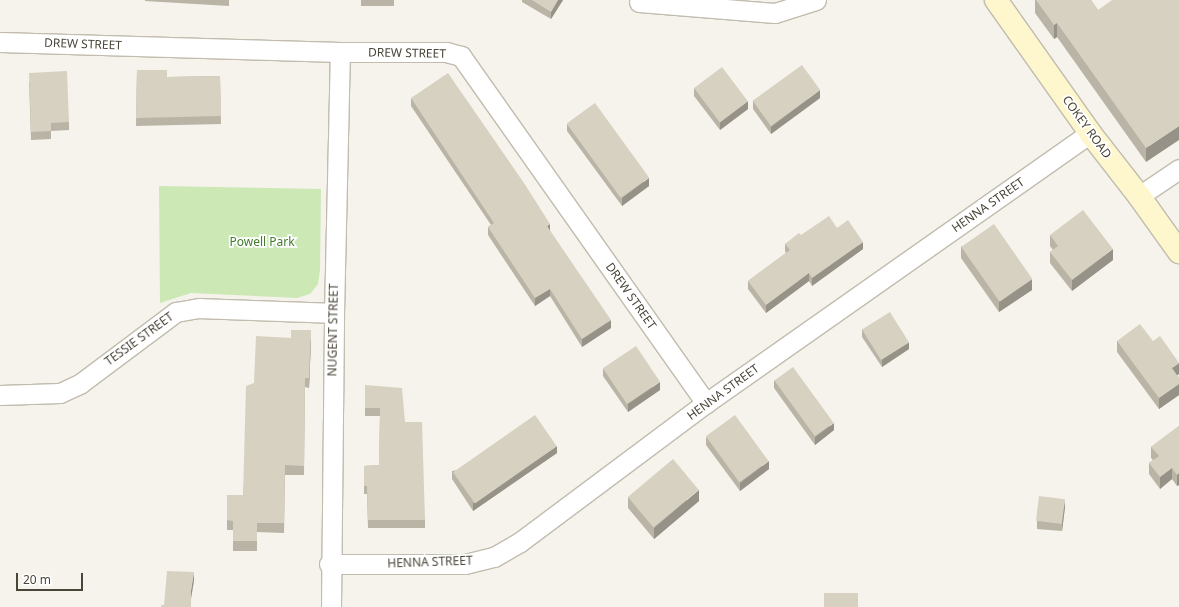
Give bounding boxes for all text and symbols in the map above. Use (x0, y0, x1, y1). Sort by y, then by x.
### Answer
street label: DREW STREET (44, 35, 122, 53)
street label: DREW STREET (368, 45, 446, 61)
street label: COKEY ROAD (1059, 93, 1115, 161)
street label: HENNA STREET (949, 175, 1027, 235)
park label: Powell Park (229, 235, 295, 249)
street label: DREW STREET (603, 260, 659, 332)
street label: NUGENT STREET (325, 283, 341, 377)
street label: TESSIE STREET (102, 309, 176, 369)
street label: HENNA STREET (684, 361, 762, 423)
street label: HENNA STREET (387, 553, 473, 571)
scale bar (18, 565, 85, 591)
text: 20 m (23, 571, 51, 588)

